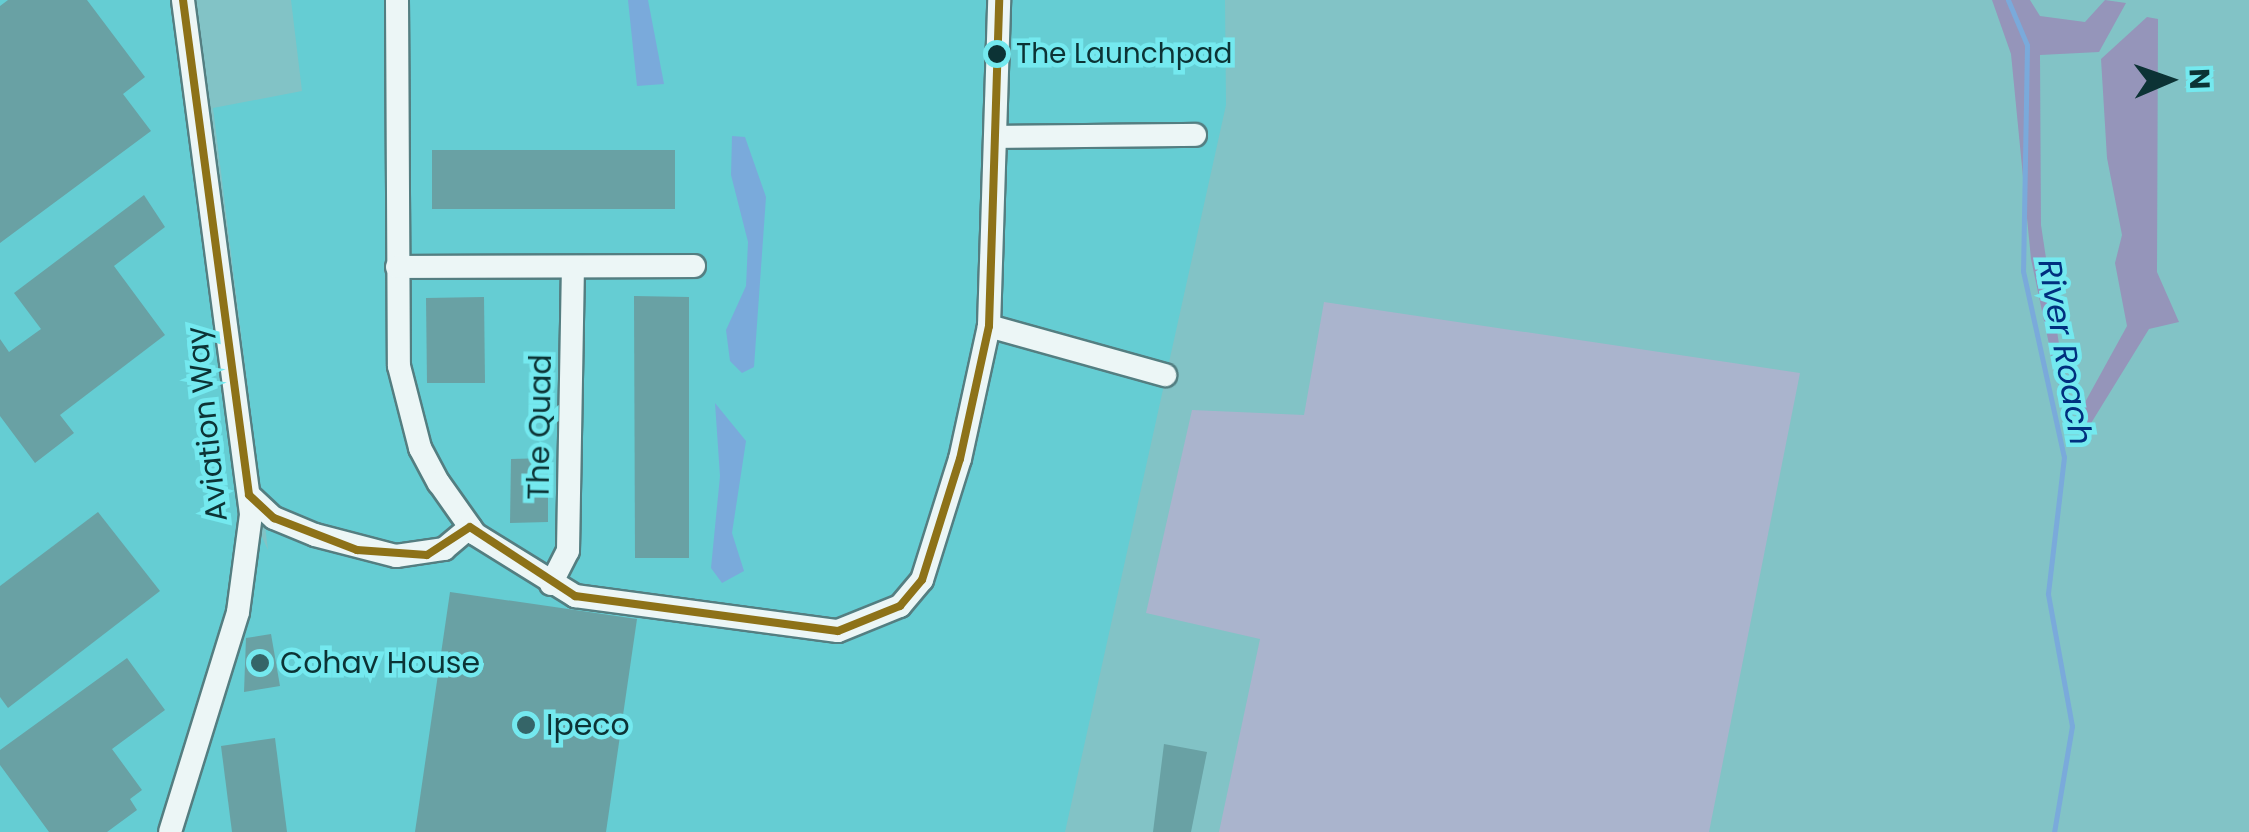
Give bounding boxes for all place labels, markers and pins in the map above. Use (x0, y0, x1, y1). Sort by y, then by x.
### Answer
place label: The Launchpad (1016, 37, 1232, 71)
marker: The Launchpad (987, 44, 1007, 64)
place label: Cohav House (280, 645, 480, 681)
marker: Cohav House (249, 652, 271, 674)
place label: Ipeco (546, 707, 630, 743)
marker: Ipeco (515, 714, 537, 736)

